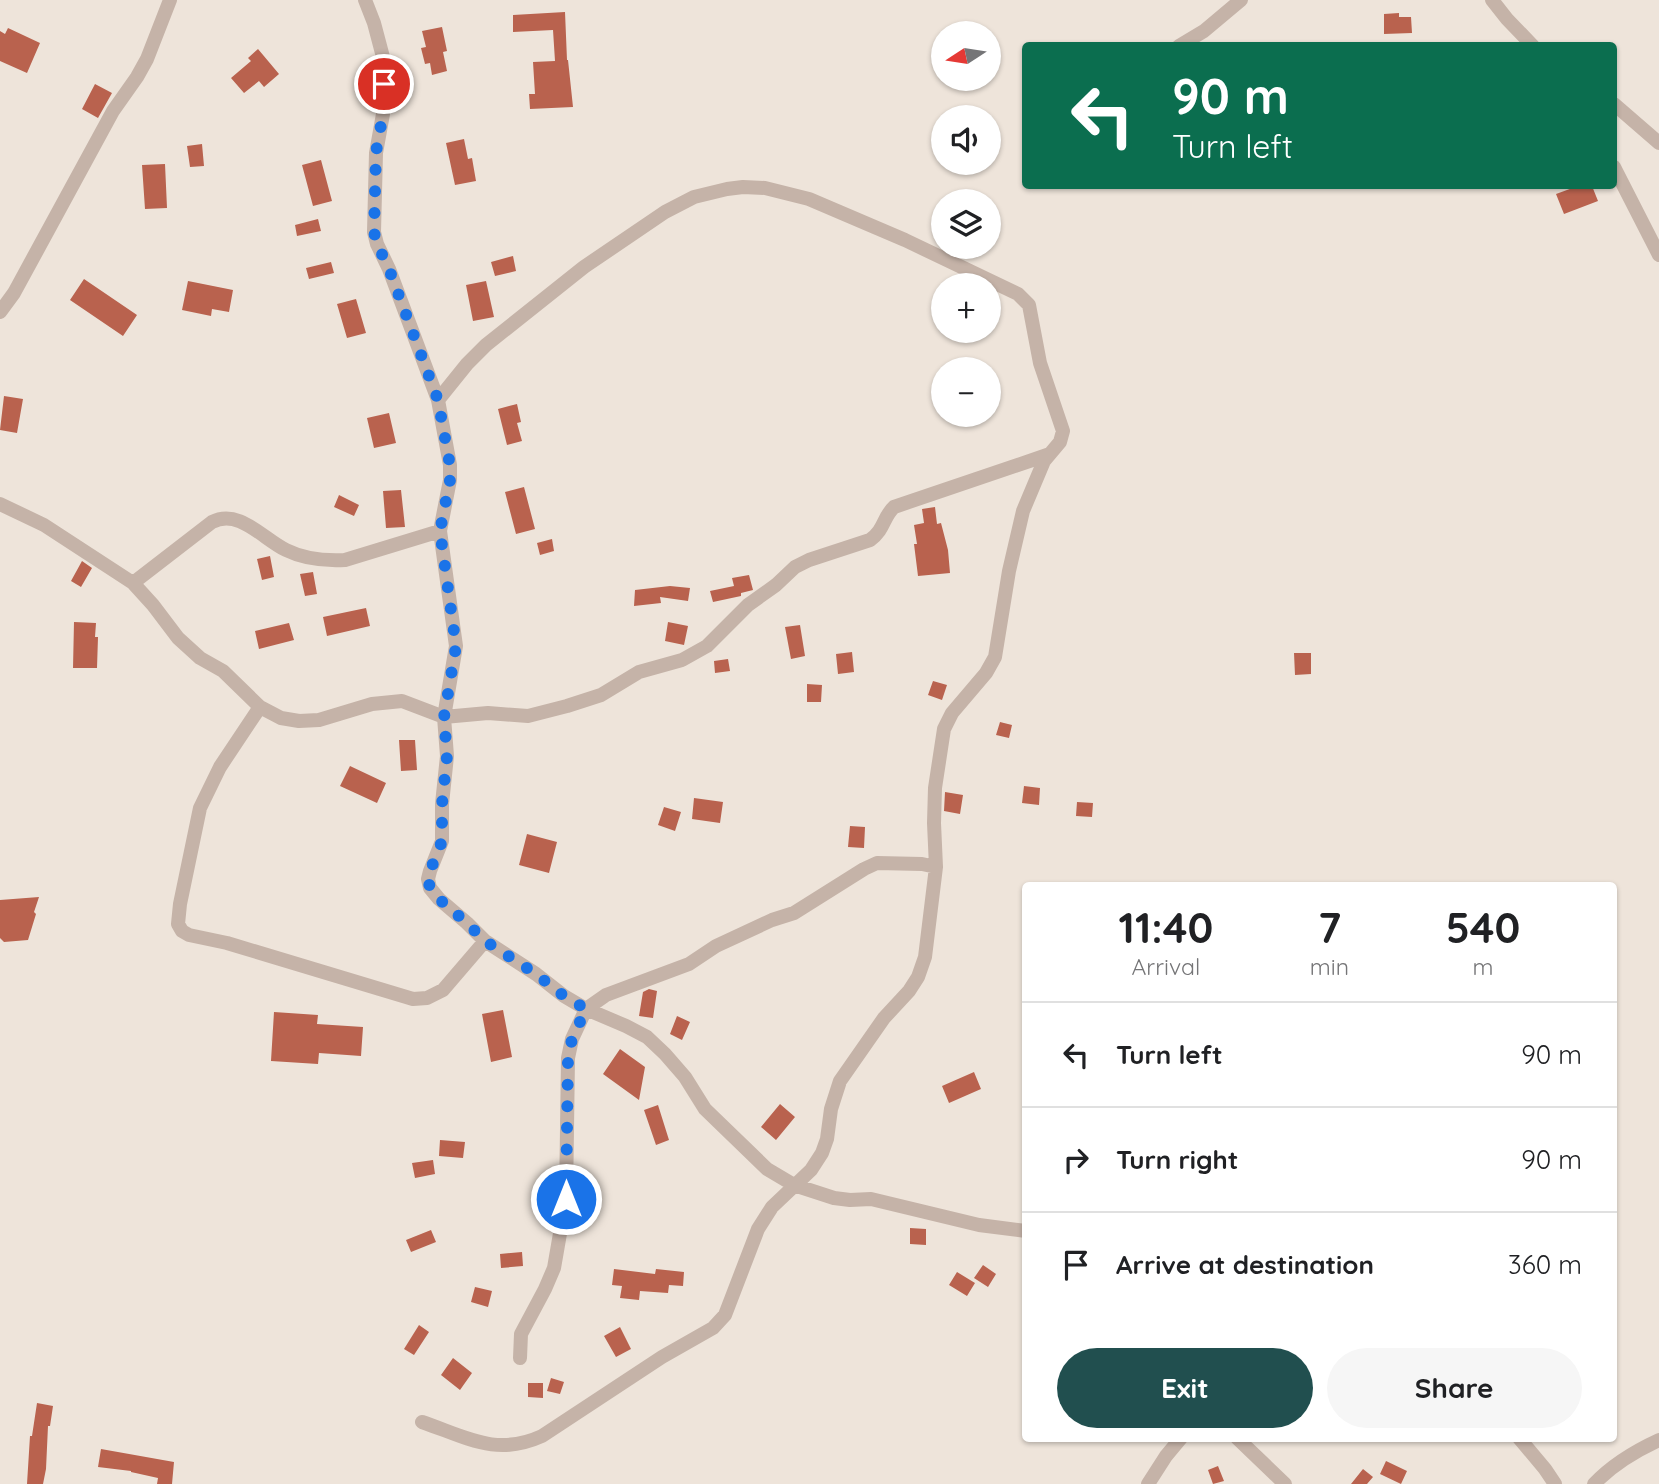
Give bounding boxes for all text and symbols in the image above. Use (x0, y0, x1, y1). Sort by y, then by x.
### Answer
north arrow (931, 21, 1001, 91)
map controls (931, 21, 1001, 427)
pin (354, 54, 414, 114)
icon: arrive (365, 65, 403, 103)
text: 90 m (1172, 65, 1289, 126)
icon: left (1057, 70, 1148, 161)
button: sound (931, 105, 1001, 175)
text: Turn left (1172, 126, 1293, 166)
button: layers (931, 189, 1001, 259)
button: + (931, 273, 1001, 343)
button: − (931, 357, 1001, 427)
text: 11:40 (1119, 901, 1213, 954)
text: 7 (1318, 901, 1341, 954)
text: 540 (1446, 901, 1520, 954)
text: Arrival (1131, 952, 1200, 981)
text: min (1310, 952, 1349, 981)
text: m (1473, 952, 1494, 981)
icon: left (1057, 1036, 1095, 1074)
text: Turn left (1116, 1038, 1223, 1071)
text: 90 m (1521, 1038, 1582, 1071)
icon: right (1057, 1141, 1095, 1179)
text: Turn right (1116, 1143, 1238, 1176)
text: 90 m (1521, 1143, 1582, 1176)
position arrow (529, 1162, 603, 1236)
icon: arrive (1057, 1246, 1095, 1284)
text: Arrive at destination (1116, 1248, 1374, 1281)
text: 360 m (1508, 1248, 1582, 1281)
button: Exit (1057, 1348, 1313, 1428)
button: Share (1327, 1348, 1582, 1428)

